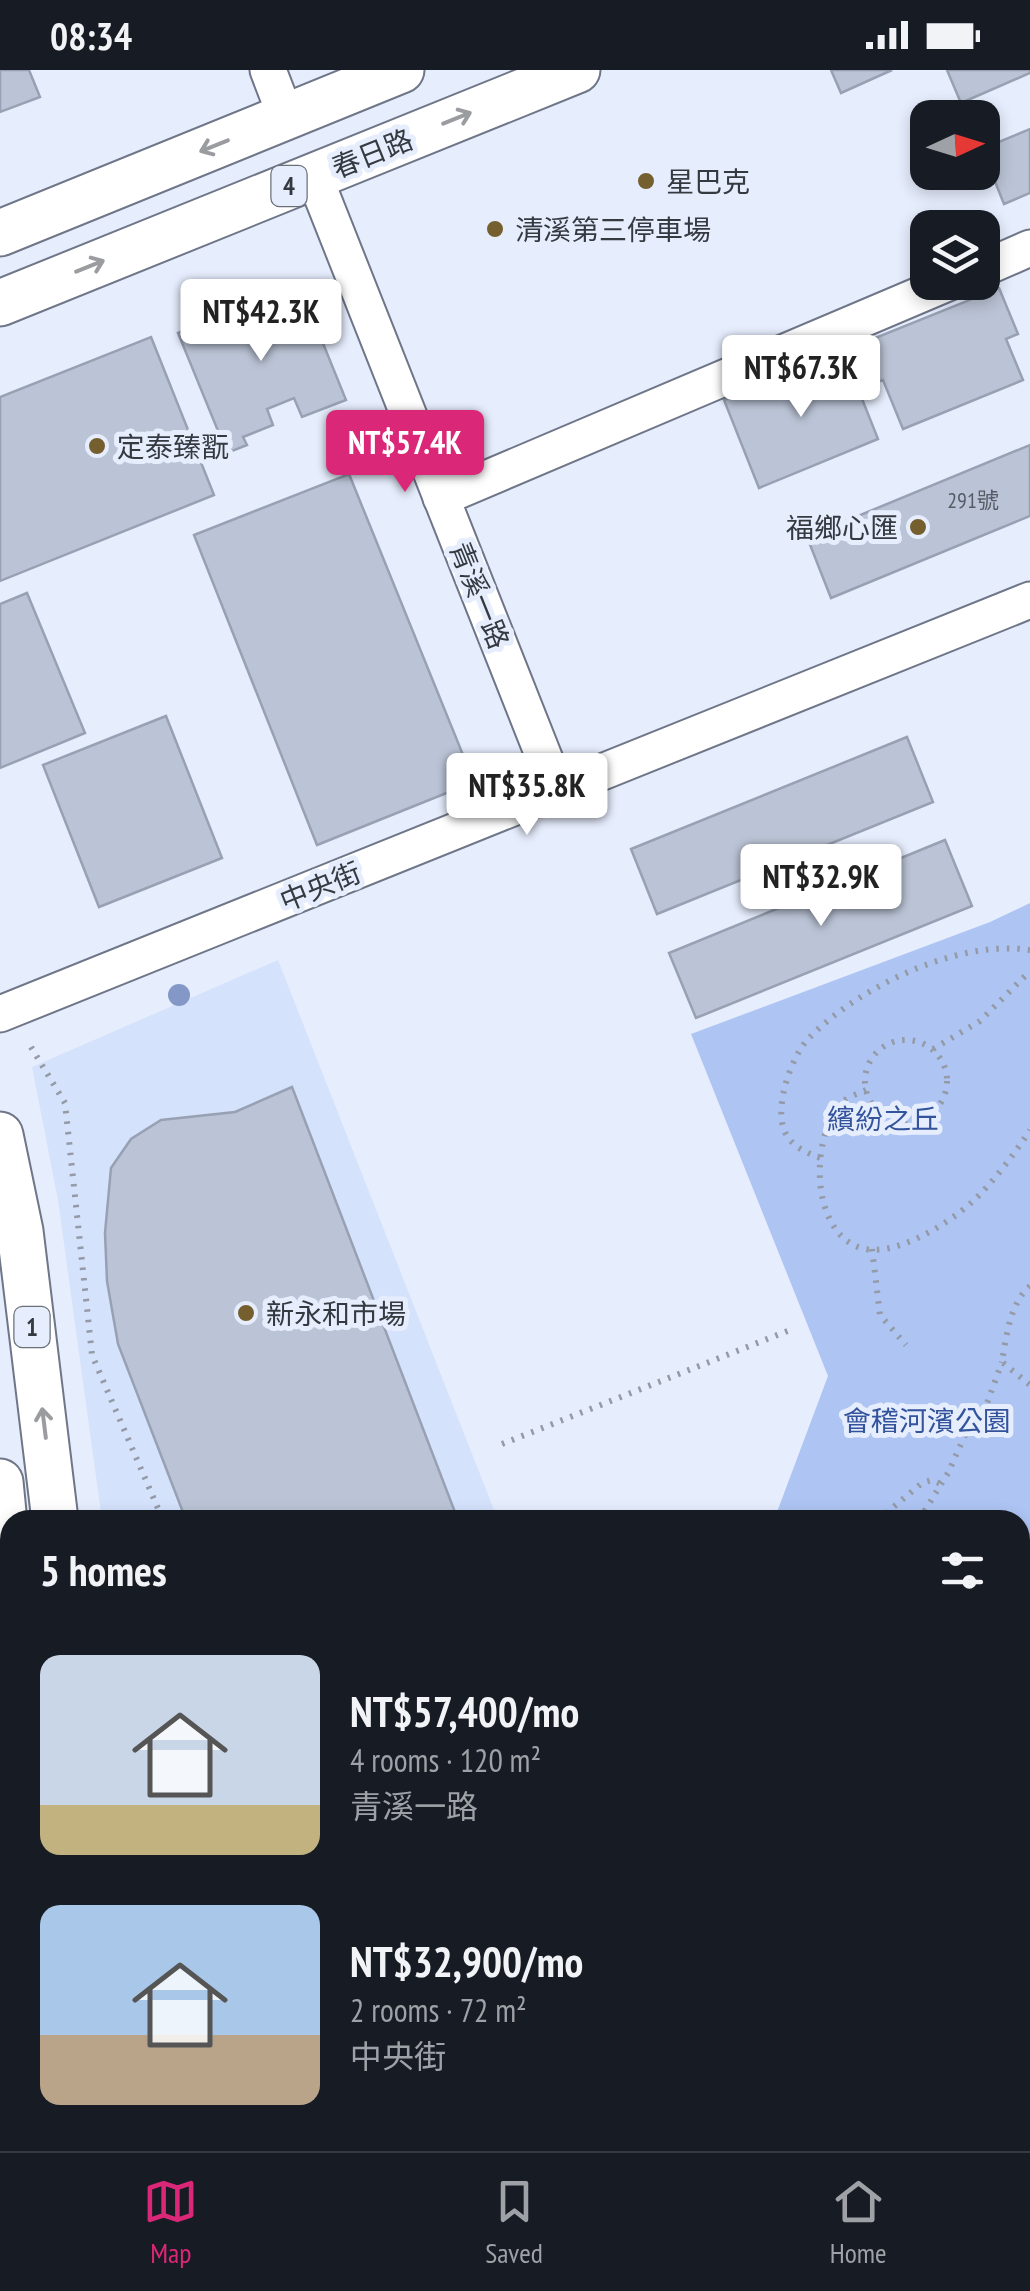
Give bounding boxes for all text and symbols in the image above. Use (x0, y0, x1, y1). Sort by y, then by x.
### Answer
text: 08:34 (50, 11, 132, 60)
north arrow (910, 100, 1000, 190)
map controls (910, 100, 1000, 300)
one-way arrow (441, 108, 472, 126)
street label: 春日路 (326, 120, 418, 186)
one-way arrow (199, 138, 229, 156)
place label: 星巴克 (666, 163, 750, 200)
road number: 4 (272, 166, 306, 206)
marker: 星巴克 (635, 170, 657, 192)
button: layers (910, 210, 1000, 300)
place label: 清溪第三停車場 (515, 211, 711, 248)
marker: 清溪第三停車場 (484, 218, 506, 240)
one-way arrow (75, 256, 105, 274)
pin: NT$42.3K (158, 279, 364, 364)
text: NT$42.3K (202, 290, 320, 332)
pin: NT$67.3K (698, 335, 904, 420)
text: NT$67.3K (744, 346, 858, 388)
pin: NT$57.4K (302, 410, 508, 495)
text: NT$57.4K (348, 421, 462, 463)
place label: 定泰臻翫 (117, 428, 229, 465)
marker: 定泰臻翫 (86, 435, 108, 457)
house number: 291號 (947, 486, 999, 514)
place label: 福鄉心匯 (786, 509, 898, 546)
marker: 福鄉心匯 (907, 516, 929, 538)
street label: 青溪一路 (442, 536, 518, 654)
pin: NT$35.8K (424, 753, 630, 838)
text: NT$35.8K (468, 764, 586, 806)
pin: NT$32.9K (718, 844, 924, 929)
street label: 中央街 (274, 853, 366, 919)
text: NT$32.9K (762, 855, 880, 897)
park label: 繽紛之丘 (827, 1100, 939, 1137)
place label: 新永和市場 (266, 1295, 406, 1332)
marker: 新永和市場 (235, 1302, 257, 1324)
road number: 1 (15, 1307, 50, 1347)
park label: 會稽河濱公園 (843, 1402, 1011, 1439)
one-way arrow (34, 1408, 52, 1440)
text: 5 homes (40, 1543, 167, 1598)
icon: filters (935, 1543, 990, 1598)
text: NT$57,400/mo (350, 1684, 579, 1739)
icon: home (120, 1695, 240, 1815)
text: 4 rooms · 120 m² (350, 1739, 541, 1781)
text: 青溪一路 (350, 1785, 478, 1827)
text: NT$32,900/mo (350, 1934, 583, 1989)
icon: home (120, 1945, 240, 2065)
text: 2 rooms · 72 m² (350, 1989, 527, 2031)
text: 中央街 (350, 2035, 446, 2077)
tab: Map (143, 2174, 198, 2271)
tab: Saved (485, 2174, 543, 2271)
tab: Home (830, 2174, 887, 2271)

